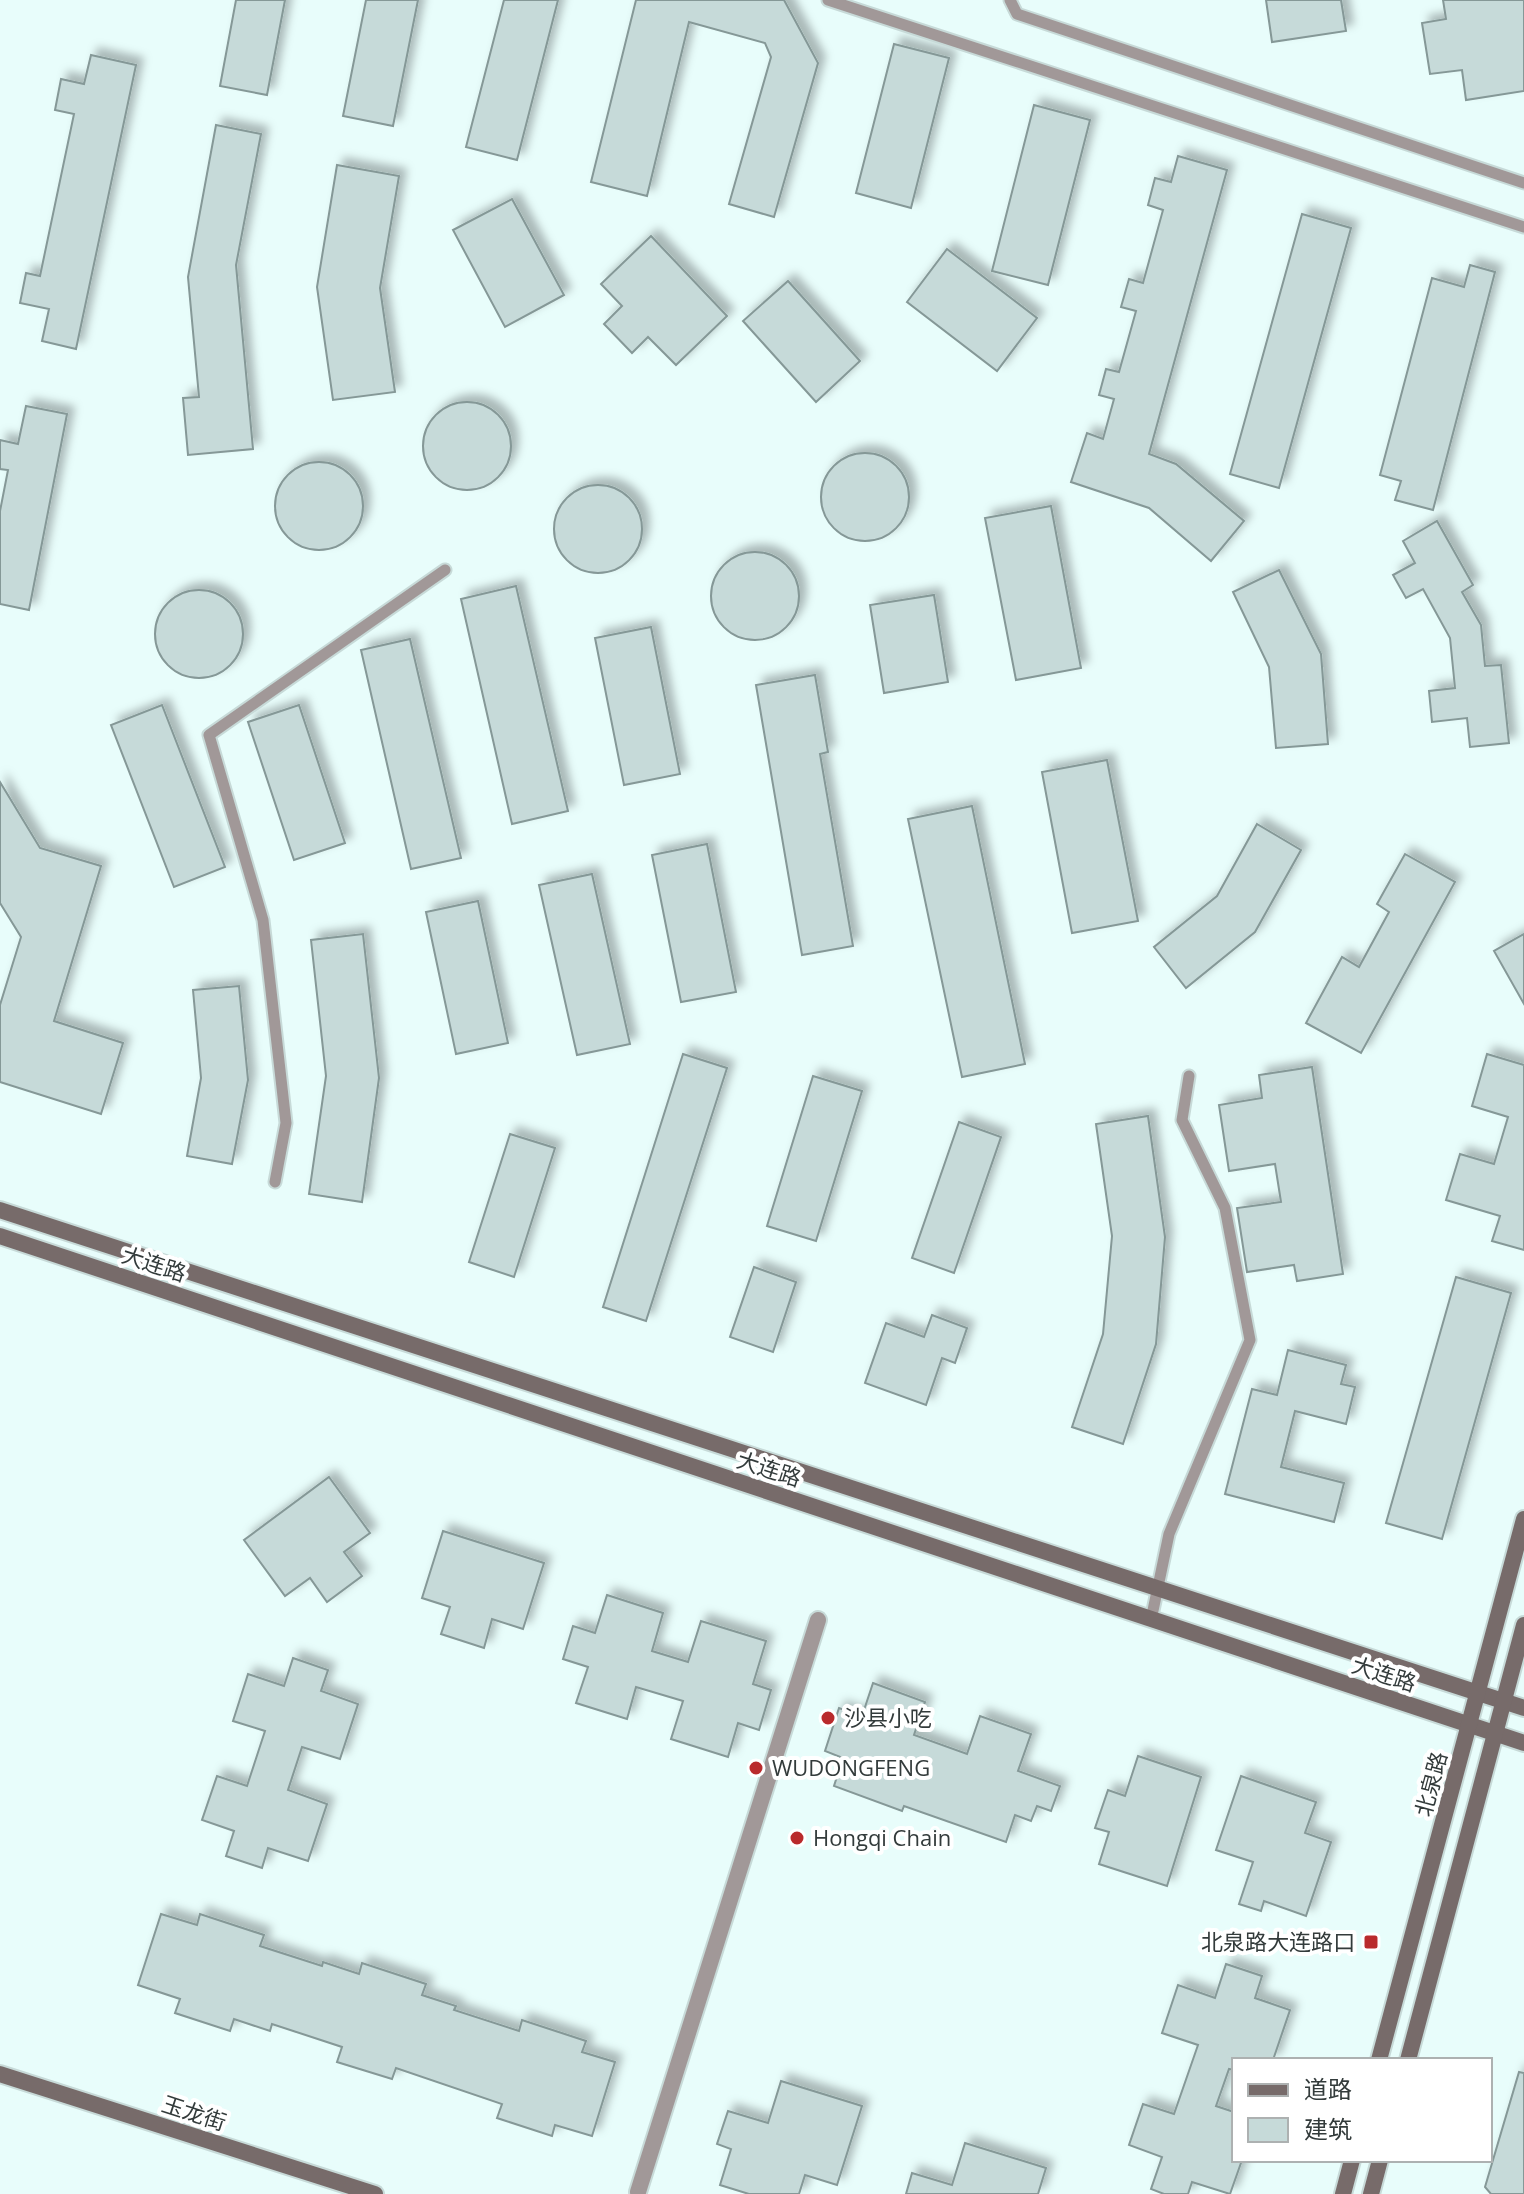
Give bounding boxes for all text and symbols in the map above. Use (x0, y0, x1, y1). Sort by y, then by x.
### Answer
street label: 大连路 (118, 1239, 190, 1288)
street label: 大连路 (733, 1444, 805, 1493)
street label: 大连路 (1348, 1649, 1420, 1698)
place label: 沙县小吃 (844, 1702, 932, 1732)
marker: 沙县小吃 (819, 1709, 837, 1727)
street label: 北泉路 (1407, 1748, 1453, 1820)
place label: WUDONGFENG (772, 1752, 930, 1782)
marker: WUDONGFENG (747, 1759, 765, 1777)
place label: Hongqi Chain (813, 1822, 951, 1852)
marker: Hongqi Chain (788, 1829, 806, 1847)
place label: 北泉路大连路口 (1201, 1926, 1355, 1956)
marker: 北泉路大连路口 (1362, 1933, 1380, 1951)
legend (1232, 2058, 1492, 2162)
text: 道路 (1304, 2072, 1352, 2105)
street label: 玉龙街 (158, 2088, 230, 2137)
text: 建筑 (1304, 2112, 1352, 2145)

